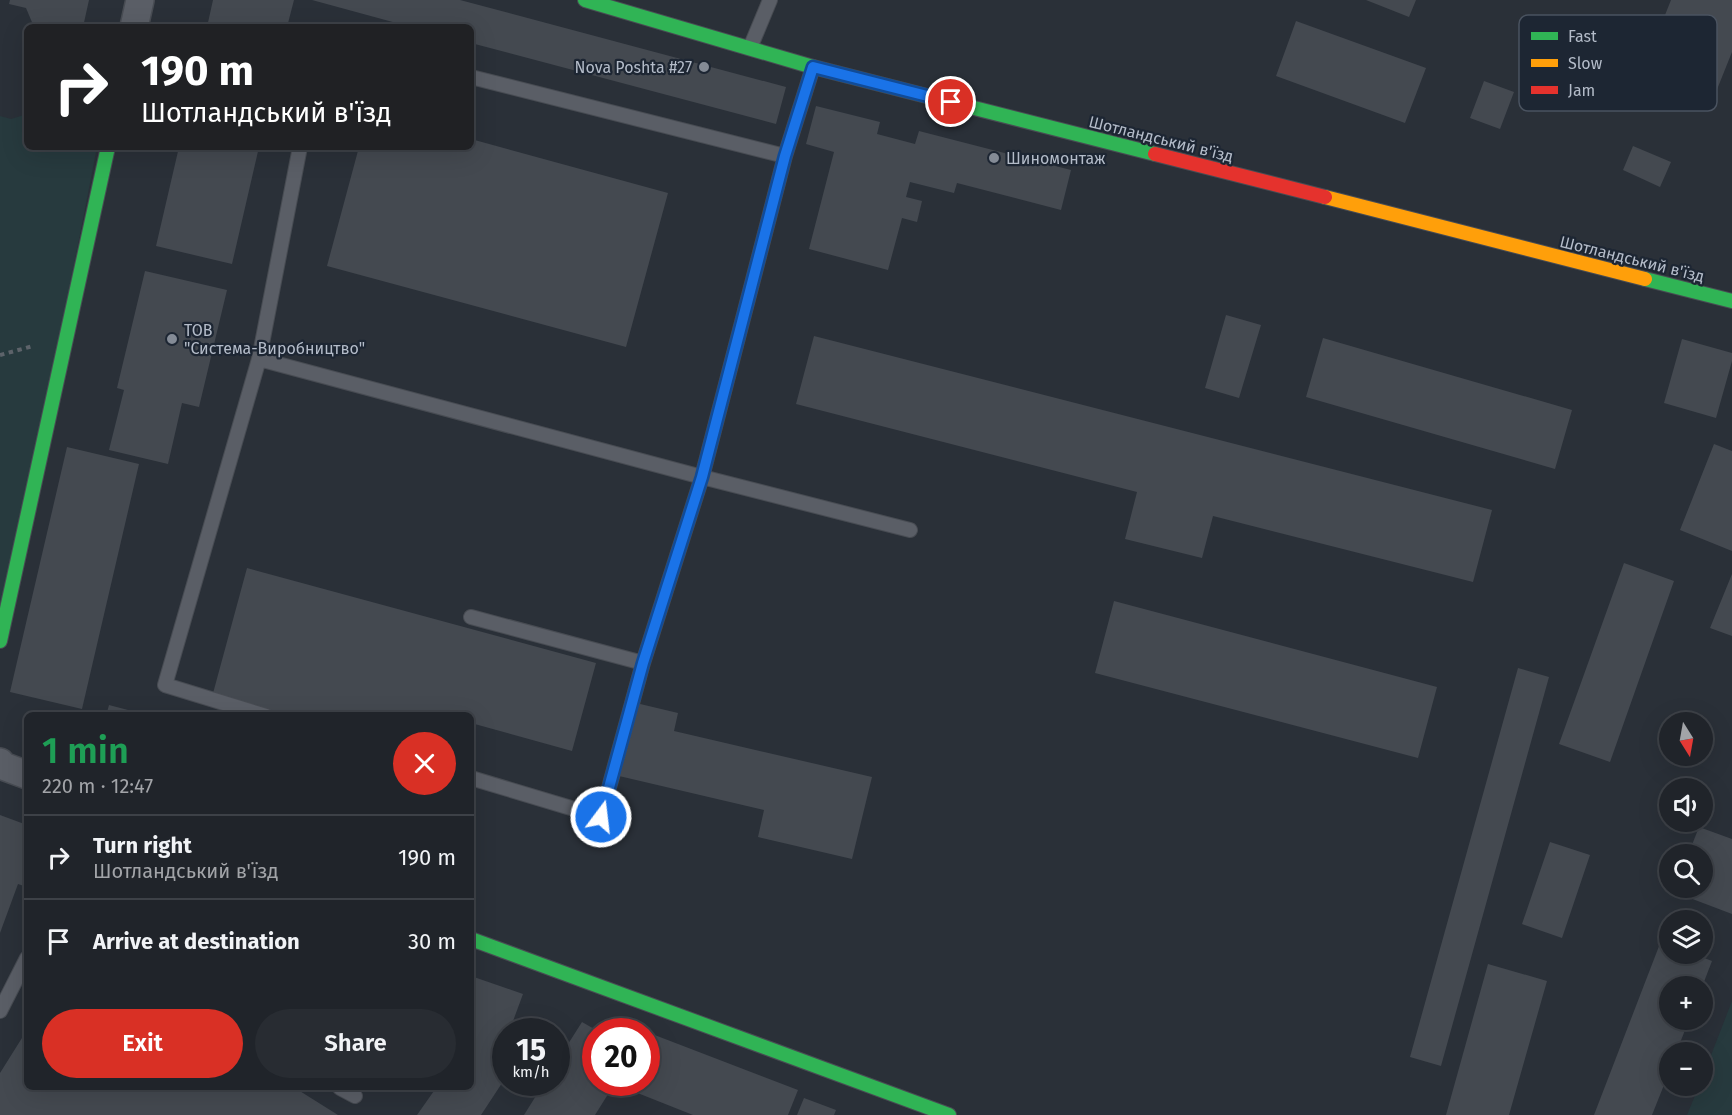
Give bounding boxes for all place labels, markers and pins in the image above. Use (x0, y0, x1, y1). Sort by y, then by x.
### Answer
place label: Nova Poshta #27 (575, 58, 692, 77)
marker: Nova Poshta #27 (697, 60, 711, 74)
pin (925, 76, 976, 127)
place label: Шиномонтаж (1006, 149, 1106, 168)
marker: Шиномонтаж (987, 151, 1001, 165)
place label: ТОВ "Система-Виробництво" (184, 321, 365, 358)
marker: ТОВ "Система-Виробництво" (165, 332, 179, 346)

